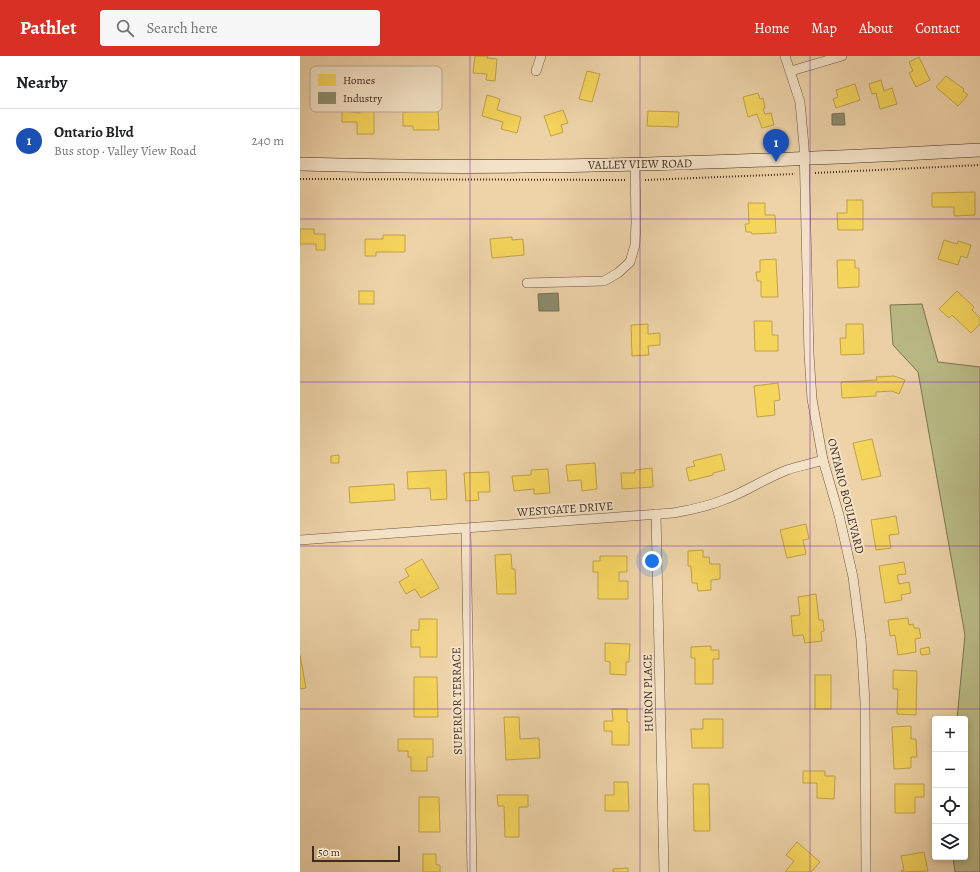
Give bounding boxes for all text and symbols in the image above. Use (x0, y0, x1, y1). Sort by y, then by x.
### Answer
search box (100, 10, 380, 46)
text: Pathlet (20, 15, 76, 41)
icon: search (114, 17, 136, 39)
text: Search here (146, 18, 218, 38)
text: Home (754, 19, 789, 38)
text: Map (811, 19, 837, 38)
text: About (859, 19, 893, 38)
text: Contact (915, 19, 960, 38)
legend (310, 66, 442, 112)
text: Nearby (16, 71, 67, 94)
text: Homes (343, 73, 375, 88)
text: Industry (343, 91, 382, 106)
text: Ontario Blvd (54, 122, 134, 142)
pin: 1 (763, 129, 789, 162)
text: 1 (27, 132, 31, 149)
text: 240 m (252, 132, 284, 149)
text: Bus stop · Valley View Road (54, 142, 196, 159)
street label: VALLEY VIEW ROAD (587, 155, 692, 173)
street label: ONTARIO BOULEVARD (824, 437, 868, 555)
street label: WESTGATE DRIVE (515, 498, 614, 520)
your location (642, 551, 662, 571)
street label: SUPERIOR TERRACE (448, 647, 466, 755)
street label: HURON PLACE (639, 654, 657, 732)
map controls (932, 716, 968, 860)
button: + (932, 716, 968, 752)
button: − (932, 752, 968, 788)
button: locate (932, 788, 968, 824)
button: layers (932, 824, 968, 860)
scale bar (312, 844, 400, 863)
text: 50 m (318, 845, 340, 860)

